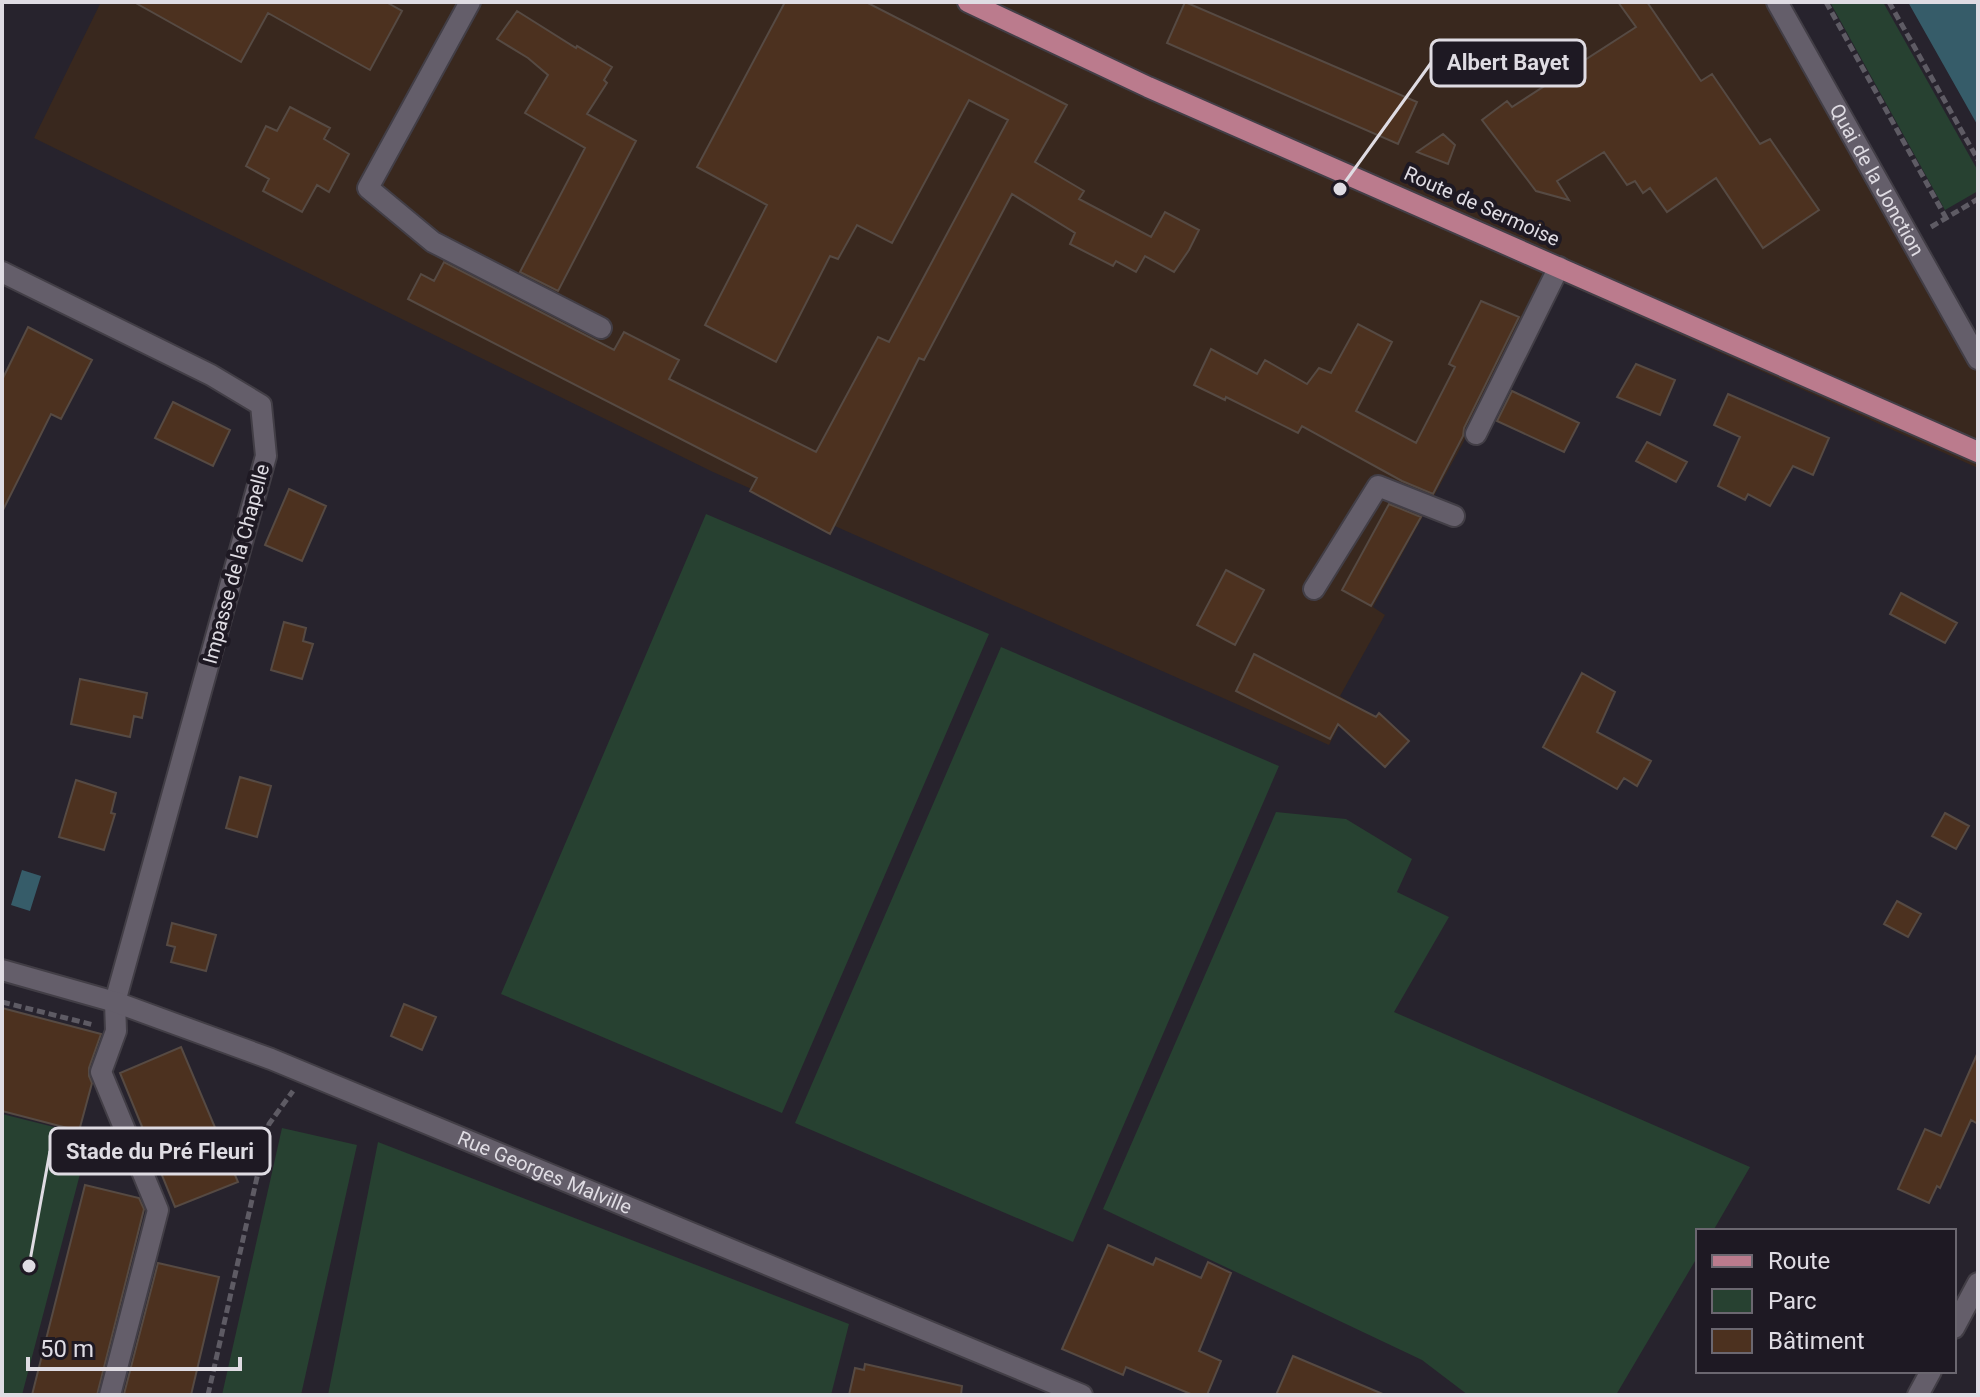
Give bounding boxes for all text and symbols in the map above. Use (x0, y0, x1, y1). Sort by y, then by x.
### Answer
callout: Albert Bayet (1431, 40, 1585, 86)
text: Albert Bayet (1447, 50, 1570, 75)
street label: Quai de la Jonction (1825, 99, 1929, 260)
street label: Route de Sermoise (1401, 161, 1563, 251)
street label: Impasse de la Chapelle (198, 461, 274, 667)
street label: Rue Georges Malville (454, 1126, 636, 1219)
callout: Stade du Pré Fleuri (50, 1128, 270, 1174)
text: Stade du Pré Fleuri (66, 1139, 254, 1164)
legend (1696, 1229, 1956, 1373)
text: Route (1768, 1247, 1830, 1275)
text: Parc (1768, 1287, 1817, 1315)
scale bar (28, 1321, 240, 1371)
text: Bâtiment (1768, 1327, 1865, 1355)
text: 50 m (40, 1335, 94, 1363)

